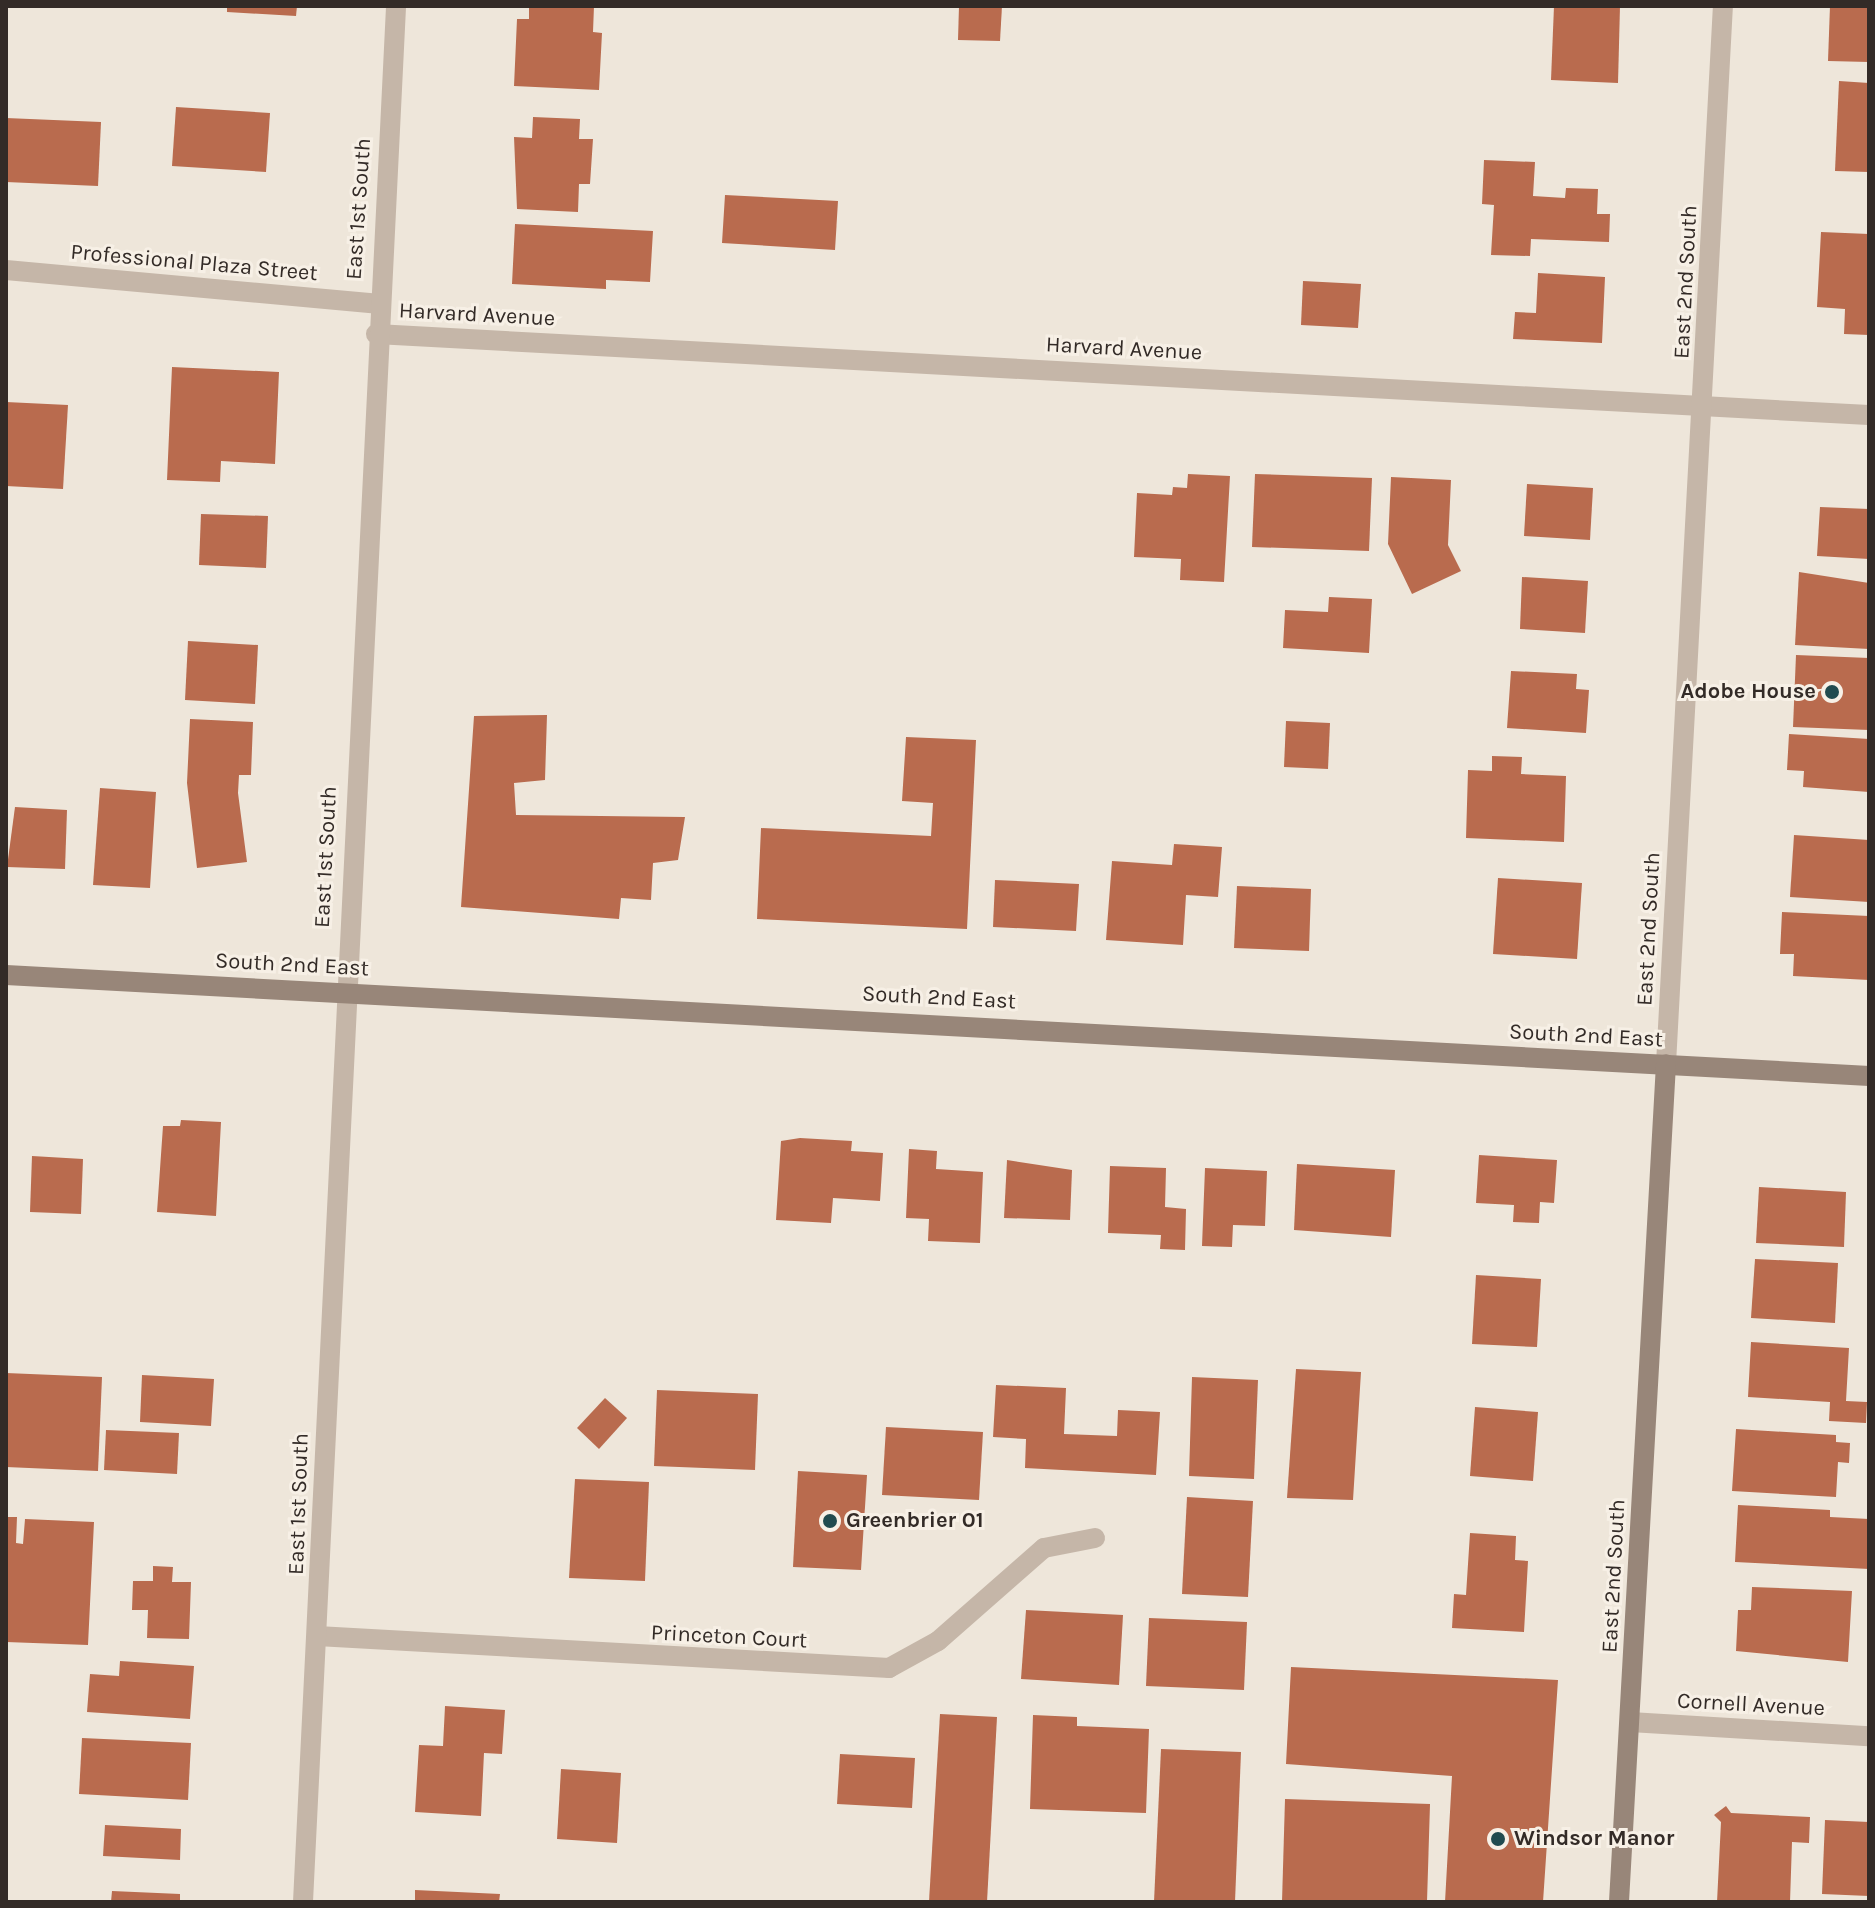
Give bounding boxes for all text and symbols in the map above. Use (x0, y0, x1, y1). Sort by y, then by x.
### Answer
street label: East 1st South (341, 137, 377, 281)
street label: East 2nd South (1669, 204, 1703, 360)
street label: Professional Plaza Street (69, 239, 319, 287)
street label: Harvard Avenue (398, 298, 556, 332)
street label: Harvard Avenue (1045, 332, 1203, 366)
place label: Adobe House (1681, 679, 1816, 705)
marker: Adobe House (1823, 683, 1841, 701)
street label: East 1st South (309, 785, 343, 929)
street label: East 2nd South (1632, 851, 1666, 1007)
street label: South 2nd East (214, 948, 370, 982)
street label: South 2nd East (861, 981, 1017, 1015)
street label: South 2nd East (1508, 1019, 1664, 1053)
street label: East 1st South (283, 1433, 315, 1575)
street label: East 2nd South (1597, 1498, 1631, 1654)
place label: Greenbrier 01 (846, 1508, 984, 1534)
marker: Greenbrier 01 (821, 1512, 839, 1530)
street label: Princeton Court (650, 1620, 808, 1654)
street label: Cornell Avenue (1676, 1688, 1826, 1722)
place label: Windsor Manor (1514, 1826, 1674, 1852)
marker: Windsor Manor (1489, 1830, 1507, 1848)

